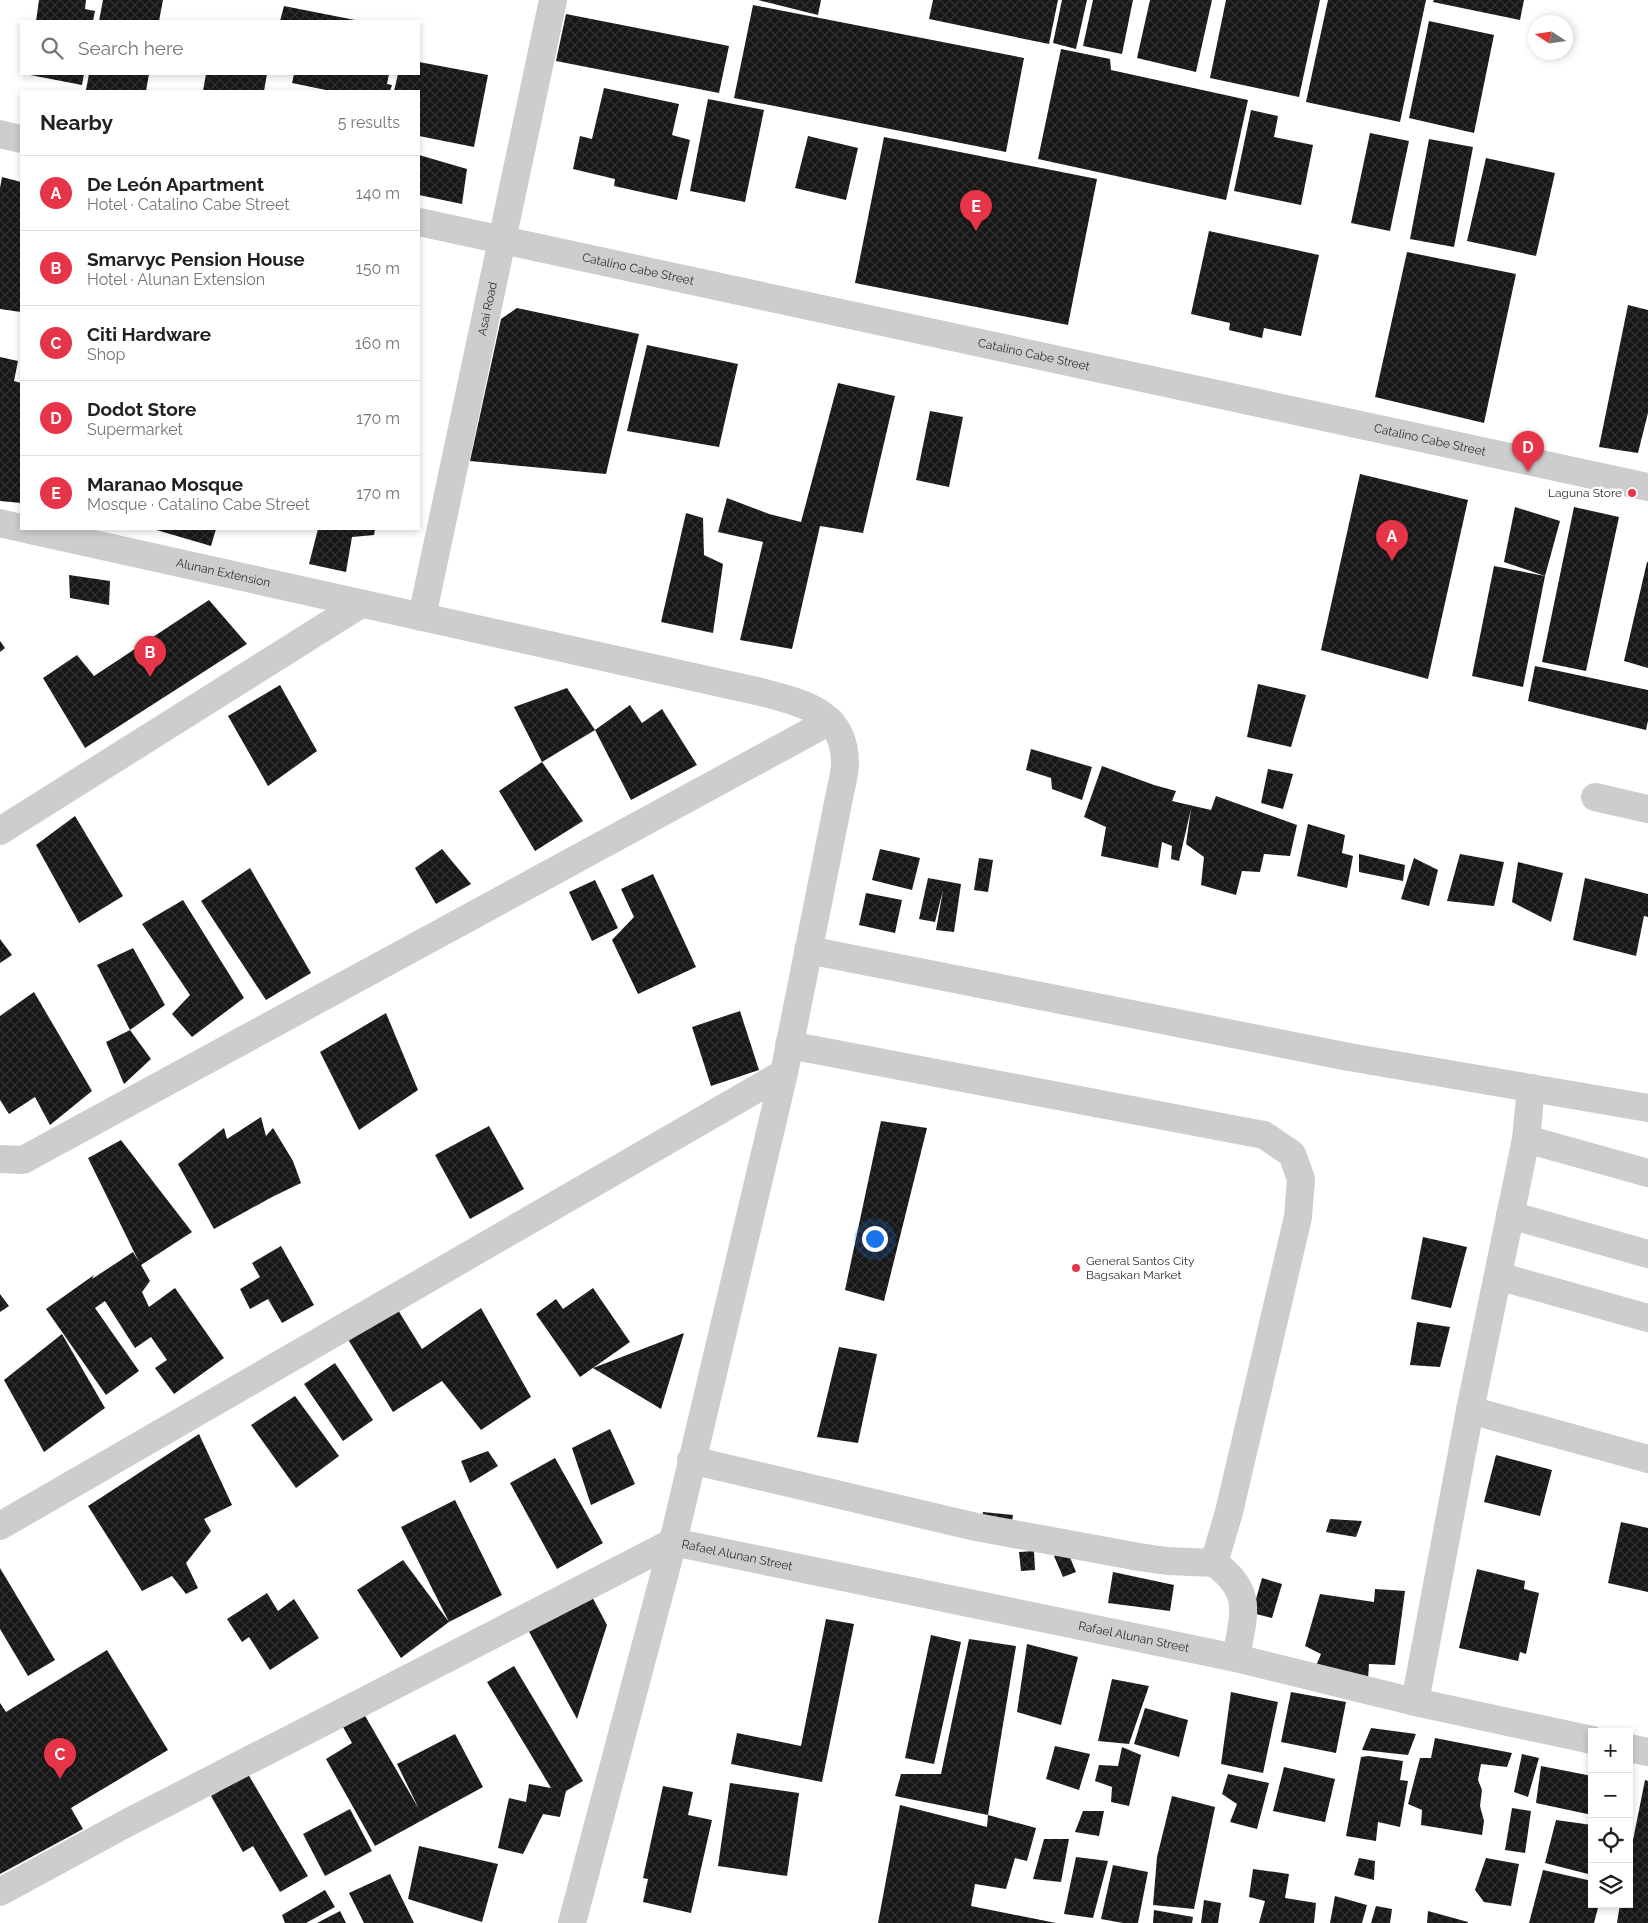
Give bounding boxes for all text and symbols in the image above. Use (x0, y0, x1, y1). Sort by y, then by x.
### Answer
north arrow (1528, 15, 1573, 60)
search box (20, 20, 420, 75)
icon: search (38, 34, 66, 62)
text: Search here (78, 37, 184, 59)
text: Nearby (40, 110, 113, 135)
text: 5 results (338, 113, 400, 132)
text: De León Apartment (87, 173, 264, 195)
text: A (51, 184, 61, 203)
text: 140 m (356, 184, 400, 203)
pin: E (960, 190, 992, 231)
text: Hotel · Catalino Cabe Street (87, 195, 290, 214)
text: Smarvyc Pension House (87, 248, 305, 270)
street label: Catalino Cabe Street (581, 250, 695, 288)
text: B (51, 259, 61, 278)
text: 150 m (356, 259, 400, 278)
text: Hotel · Alunan Extension (87, 270, 265, 289)
street label: Asai Road (475, 281, 500, 337)
text: Citi Hardware (87, 323, 211, 345)
text: C (51, 334, 61, 353)
text: 160 m (355, 334, 400, 353)
street label: Catalino Cabe Street (977, 336, 1091, 373)
text: Shop (87, 345, 125, 364)
text: Dodot Store (87, 398, 196, 420)
text: D (50, 409, 62, 428)
text: 170 m (356, 409, 400, 428)
text: Supermarket (87, 420, 183, 439)
street label: Catalino Cabe Street (1373, 421, 1487, 459)
pin: D (1512, 431, 1544, 472)
text: Maranao Mosque (87, 473, 243, 495)
text: E (51, 484, 61, 503)
text: 170 m (356, 484, 400, 503)
place label: Laguna Store (1548, 486, 1622, 500)
marker: Laguna Store (1626, 487, 1638, 499)
text: Mosque · Catalino Cabe Street (87, 495, 310, 514)
pin: A (1376, 520, 1408, 561)
street label: Alunan Extension (175, 556, 272, 590)
pin: B (134, 636, 166, 677)
your location (862, 1226, 888, 1252)
place label: General Santos City Bagsakan Market (1086, 1254, 1195, 1282)
marker: General Santos City Bagsakan Market (1070, 1262, 1082, 1274)
street label: Rafael Alunan Street (680, 1537, 794, 1573)
street label: Rafael Alunan Street (1077, 1619, 1190, 1655)
map controls (1588, 1728, 1633, 1908)
button: + (1588, 1728, 1633, 1773)
pin: C (44, 1738, 76, 1779)
button: − (1588, 1773, 1633, 1818)
button: locate (1588, 1818, 1633, 1863)
button: layers (1588, 1863, 1633, 1908)

